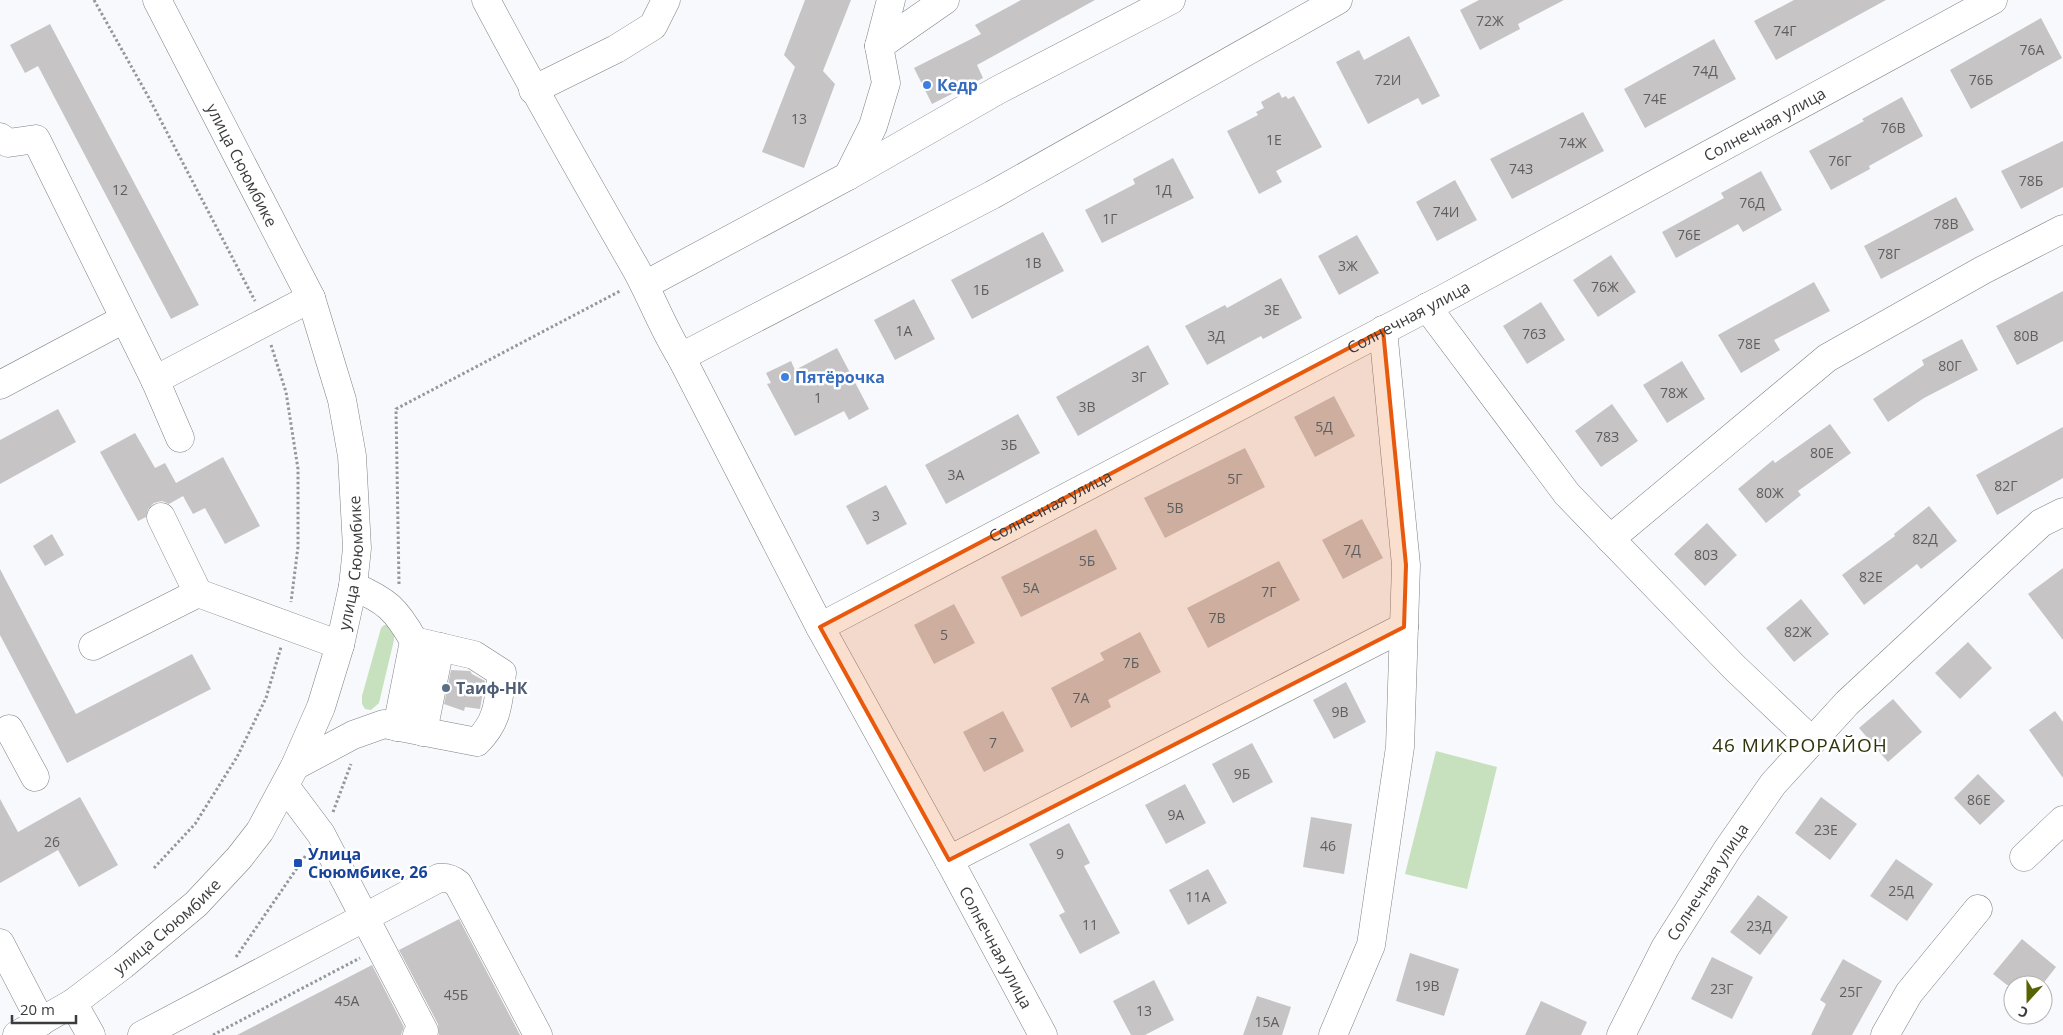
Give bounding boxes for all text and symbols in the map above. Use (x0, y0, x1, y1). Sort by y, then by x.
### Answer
house number: 72Ж (1476, 11, 1504, 30)
house number: 74Г (1773, 21, 1797, 40)
house number: 76А (2020, 40, 2045, 59)
house number: 74Д (1692, 61, 1718, 80)
house number: 72И (1375, 70, 1401, 89)
house number: 76Б (1969, 70, 1993, 89)
place label: Кедр (937, 74, 978, 96)
marker: Кедр (921, 79, 933, 91)
street label: Солнечная улица (1700, 82, 1829, 166)
house number: 74Е (1643, 89, 1667, 108)
street label: улица Сююмбике (201, 100, 283, 230)
house number: 13 (791, 109, 807, 128)
house number: 76В (1880, 118, 1906, 137)
house number: 1Е (1266, 130, 1282, 149)
house number: 74Ж (1559, 133, 1587, 152)
house number: 76Г (1828, 151, 1852, 170)
house number: 74З (1509, 159, 1533, 178)
house number: 78Б (2019, 171, 2043, 190)
house number: 12 (112, 180, 128, 199)
house number: 1Д (1154, 180, 1172, 199)
house number: 76Д (1739, 193, 1765, 212)
house number: 74И (1433, 202, 1459, 221)
house number: 1Г (1102, 209, 1118, 228)
house number: 78В (1933, 214, 1959, 233)
house number: 76Е (1677, 225, 1701, 244)
house number: 78Г (1877, 244, 1901, 263)
house number: 1В (1024, 253, 1042, 272)
house number: 3Ж (1338, 256, 1358, 275)
street label: Солнечная улица (1343, 276, 1474, 359)
house number: 76Ж (1591, 277, 1619, 296)
house number: 1Б (973, 280, 989, 299)
house number: 3Е (1264, 300, 1280, 319)
house number: 1А (896, 321, 913, 340)
house number: 76З (1522, 324, 1546, 343)
house number: 3Д (1207, 326, 1225, 345)
house number: 80В (2013, 326, 2039, 345)
house number: 78Е (1737, 334, 1761, 353)
house number: 80Г (1938, 356, 1962, 375)
place label: Пятёрочка (795, 366, 885, 388)
house number: 3Г (1131, 367, 1147, 386)
marker: Пятёрочка (779, 371, 791, 383)
house number: 78Ж (1660, 383, 1688, 402)
house number: 1 (814, 388, 822, 407)
house number: 3В (1078, 397, 1096, 416)
house number: 5Д (1315, 417, 1333, 436)
house number: 78З (1595, 427, 1619, 446)
house number: 3Б (1001, 435, 1017, 454)
house number: 80Е (1810, 443, 1834, 462)
street label: Солнечная улица (985, 464, 1115, 547)
house number: 3А (948, 465, 965, 484)
house number: 5Г (1227, 469, 1243, 488)
house number: 82Г (1994, 476, 2018, 495)
house number: 80Ж (1756, 483, 1784, 502)
street label: улица Сююмбике (333, 495, 368, 632)
house number: 5В (1166, 498, 1184, 517)
house number: 3 (872, 506, 880, 525)
house number: 82Д (1912, 529, 1938, 548)
house number: 7Д (1343, 540, 1361, 559)
house number: 80З (1694, 545, 1718, 564)
house number: 5Б (1079, 551, 1095, 570)
house number: 82Е (1859, 567, 1883, 586)
house number: 5А (1023, 578, 1040, 597)
house number: 7Г (1261, 582, 1277, 601)
house number: 7В (1208, 608, 1226, 627)
house number: 82Ж (1784, 622, 1812, 641)
house number: 5 (940, 625, 948, 644)
house number: 7Б (1123, 653, 1139, 672)
place label: Таиф-НК (456, 677, 528, 699)
marker: Таиф-НК (440, 682, 452, 694)
house number: 7А (1073, 688, 1090, 707)
house number: 9В (1331, 702, 1349, 721)
district label: 46 МИКРОРАЙОН (1712, 732, 1888, 758)
house number: 7 (989, 733, 997, 752)
house number: 9Б (1234, 764, 1250, 783)
house number: 86Е (1967, 790, 1991, 809)
house number: 9А (1168, 805, 1185, 824)
street label: Солнечная улица (1661, 819, 1753, 945)
house number: 23Е (1814, 820, 1838, 839)
house number: 26 (44, 832, 60, 851)
house number: 46 (1320, 836, 1336, 855)
place label: Улица Сююмбике, 26 (308, 843, 428, 883)
house number: 9 (1056, 844, 1064, 863)
marker: Улица Сююмбике, 26 (292, 857, 304, 869)
street label: улица Сююмбике (109, 874, 225, 979)
house number: 25Д (1888, 881, 1914, 900)
street label: Солнечная улица (954, 882, 1038, 1012)
house number: 11А (1186, 887, 1211, 906)
house number: 11 (1082, 915, 1098, 934)
house number: 23Д (1746, 916, 1772, 935)
north arrow (2003, 975, 2053, 1025)
house number: 19В (1414, 976, 1440, 995)
house number: 23Г (1710, 979, 1734, 998)
house number: 25Г (1839, 982, 1863, 1001)
house number: 45Б (444, 985, 468, 1004)
house number: 45А (335, 991, 360, 1010)
scale bar (12, 992, 76, 1024)
text: 20 m (20, 999, 55, 1019)
house number: 13 (1136, 1001, 1152, 1020)
text: С (2016, 1002, 2031, 1023)
house number: 15А (1255, 1012, 1280, 1031)

